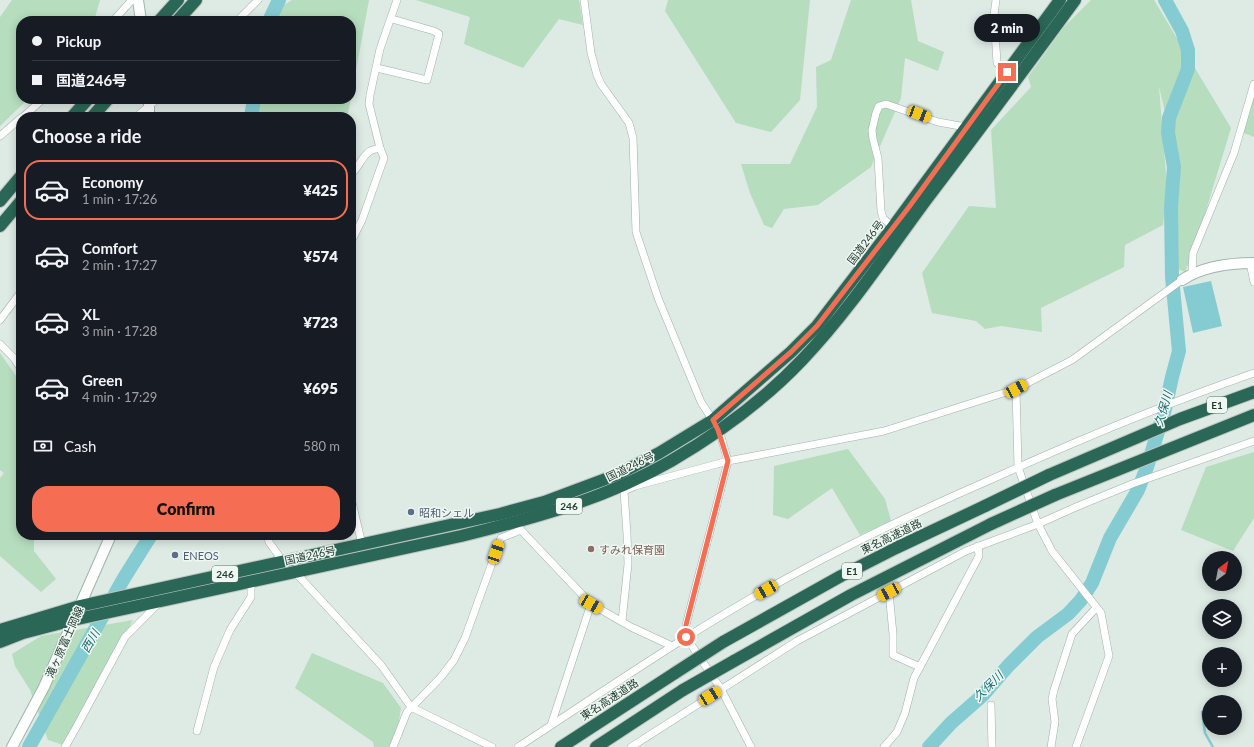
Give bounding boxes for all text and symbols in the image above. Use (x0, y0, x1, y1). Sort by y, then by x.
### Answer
callout: 2 min (974, 14, 1040, 42)
text: 2 min (991, 20, 1023, 36)
text: Pickup (56, 32, 101, 50)
route end (998, 63, 1016, 81)
text: 国道246号 (56, 71, 127, 89)
car (906, 104, 932, 124)
text: Choose a ride (32, 125, 141, 147)
icon: car (34, 172, 70, 208)
text: Economy (82, 173, 143, 191)
text: ¥425 (303, 181, 338, 199)
text: 1 min · 17:26 (82, 191, 157, 207)
street label: 国道246号 (844, 217, 886, 267)
icon: car (34, 238, 70, 274)
text: Comfort (82, 239, 138, 257)
text: ¥574 (303, 247, 338, 265)
text: 2 min · 17:27 (82, 257, 157, 273)
icon: car (34, 304, 70, 340)
text: XL (82, 305, 100, 323)
text: ¥723 (303, 313, 338, 331)
text: 3 min · 17:28 (82, 323, 157, 339)
icon: car (34, 370, 70, 406)
text: Green (82, 371, 123, 389)
car (1003, 378, 1029, 400)
text: ¥695 (303, 379, 338, 397)
water label: 久保川 (1151, 388, 1176, 428)
text: 4 min · 17:29 (82, 389, 157, 405)
road number: E1 (1207, 397, 1227, 413)
icon: cash (32, 435, 54, 457)
text: Cash (64, 437, 96, 455)
text: 580 m (303, 438, 340, 454)
street label: 国道246号 (604, 449, 656, 483)
button: Confirm (32, 486, 340, 532)
road number: 246 (556, 498, 582, 514)
place label: 昭和シェル (419, 506, 474, 519)
marker: 昭和シェル (406, 507, 416, 517)
street label: 東名高速道路 (858, 516, 924, 556)
car (486, 539, 506, 565)
street label: 国道246号 (283, 543, 337, 567)
place label: すみれ保育園 (599, 543, 665, 556)
marker: すみれ保育園 (586, 544, 596, 554)
place label: ENEOS (183, 549, 219, 562)
marker: ENEOS (170, 550, 180, 560)
north arrow (1202, 551, 1242, 591)
map controls (1202, 551, 1242, 735)
road number: E1 (842, 563, 862, 579)
road number: 246 (212, 566, 238, 582)
car (753, 579, 779, 601)
car (876, 581, 902, 603)
car (578, 593, 604, 615)
button: layers (1202, 599, 1242, 639)
street label: 滝ヶ原富士岡線 (42, 604, 86, 680)
water label: 西川 (78, 625, 103, 655)
route start (677, 628, 695, 646)
button: + (1202, 647, 1242, 687)
water label: 久保川 (970, 667, 1007, 704)
street label: 東名高速道路 (578, 676, 640, 722)
car (697, 685, 723, 707)
button: − (1202, 695, 1242, 735)

